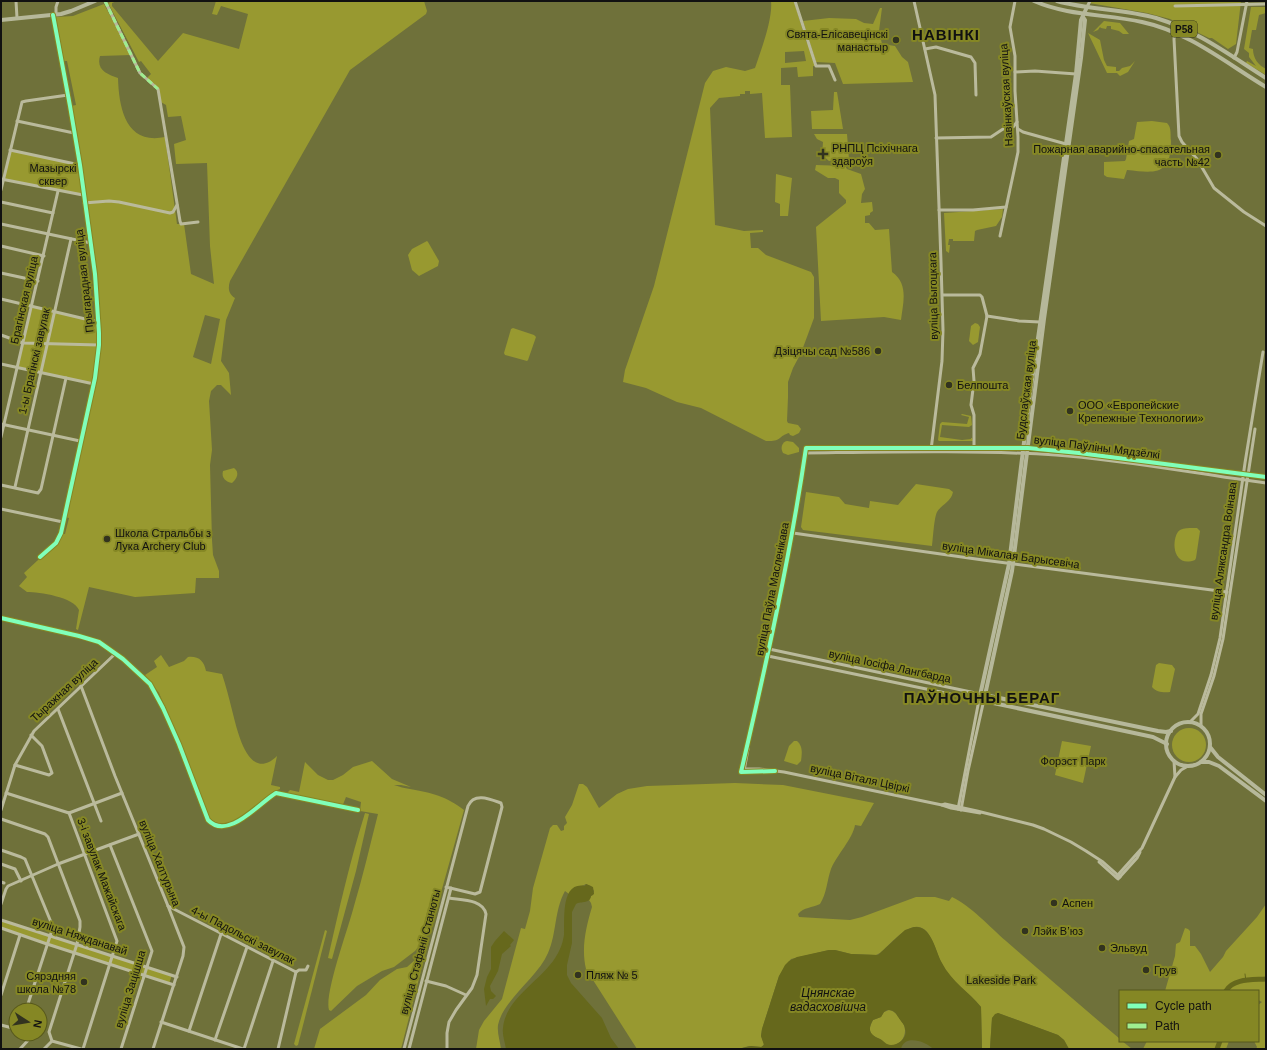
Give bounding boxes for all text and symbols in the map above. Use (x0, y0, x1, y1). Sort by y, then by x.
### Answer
road number: Р58 (1171, 21, 1197, 37)
district label: НАВІНКІ (912, 26, 980, 43)
place label: Свята-Елісавецінскі манастыр (786, 28, 888, 53)
marker: Свята-Елісавецінскі манастыр (891, 35, 901, 45)
street label: Навінкаўская вуліца (997, 42, 1015, 147)
place label: РНПЦ Псіхічнага здароўя (832, 142, 919, 167)
place label: Пожарная аварийно-спасательная часть №42 (1033, 143, 1210, 168)
marker: РНПЦ Псіхічнага здароўя (817, 148, 829, 160)
marker: Пожарная аварийно-спасательная часть №42 (1213, 150, 1223, 160)
park label: Мазырскі сквер (29, 162, 77, 187)
street label: Прыгарадная вуліца (73, 228, 95, 333)
street label: вуліца Выгоцкага (926, 251, 940, 340)
street label: Брагінская вуліца (8, 254, 40, 345)
street label: 1-ы Брагінскі завулак (16, 307, 52, 415)
street label: Будслаўская вуліца (1014, 339, 1038, 440)
place label: Дзіцячы сад №586 (775, 345, 870, 357)
marker: Дзіцячы сад №586 (873, 346, 883, 356)
place label: Белпошта (957, 379, 1009, 391)
marker: Белпошта (944, 380, 954, 390)
place label: ООО «Европейские Крепежные Технологии» (1078, 399, 1204, 424)
marker: ООО «Европейские Крепежные Технологии» (1065, 406, 1075, 416)
street label: вуліца Паўліны Мядзёлкі (1033, 433, 1161, 461)
street label: вуліца Аляксандра Воінава (1207, 480, 1239, 621)
street label: вуліца Паўла Масленікава (753, 521, 791, 657)
place label: Школа Стральбы з Лука Archery Club (115, 527, 211, 552)
marker: Школа Стральбы з Лука Archery Club (102, 534, 112, 544)
street label: вуліца Мікалая Барысевіча (942, 539, 1081, 571)
street label: вуліца Іосіфа Лангбарда (828, 647, 953, 685)
street label: Тыражная вуліца (28, 655, 101, 724)
district label: ПАЎНОЧНЫ БЕРАГ (904, 689, 1060, 706)
park label: Форэст Парк (1041, 755, 1106, 767)
street label: вуліца Віталя Цвіркі (809, 762, 911, 794)
street label: 3-і завулак Мажайскага (75, 816, 129, 933)
street label: вуліца Халтурына (137, 818, 183, 909)
street label: вуліца Стэфаніі Станюты (398, 888, 443, 1016)
place label: Аспен (1062, 897, 1093, 909)
marker: Аспен (1049, 898, 1059, 908)
street label: 4-ы Падольскі завулак (189, 904, 297, 966)
street label: вуліца Няжданавай (31, 915, 129, 957)
place label: Лэйк В’юз (1033, 925, 1083, 937)
marker: Лэйк В’юз (1020, 926, 1030, 936)
place label: Эльвуд (1110, 942, 1147, 954)
marker: Эльвуд (1097, 943, 1107, 953)
street label: вуліца Зацішша (112, 948, 148, 1029)
place label: Грув (1154, 964, 1177, 976)
marker: Грув (1141, 965, 1151, 975)
place label: Пляж № 5 (586, 969, 638, 981)
place label: Сярэдняя школа №78 (17, 970, 76, 995)
marker: Пляж № 5 (573, 970, 583, 980)
park label: Lakeside Park (966, 974, 1036, 986)
marker: Сярэдняя школа №78 (79, 977, 89, 987)
water label: Цнянскае вадасховішча (790, 986, 866, 1014)
legend (1119, 990, 1259, 1042)
text: Cycle path (1155, 999, 1212, 1013)
north arrow (8, 1002, 48, 1042)
text: N (31, 1019, 44, 1029)
text: Path (1155, 1019, 1180, 1033)

